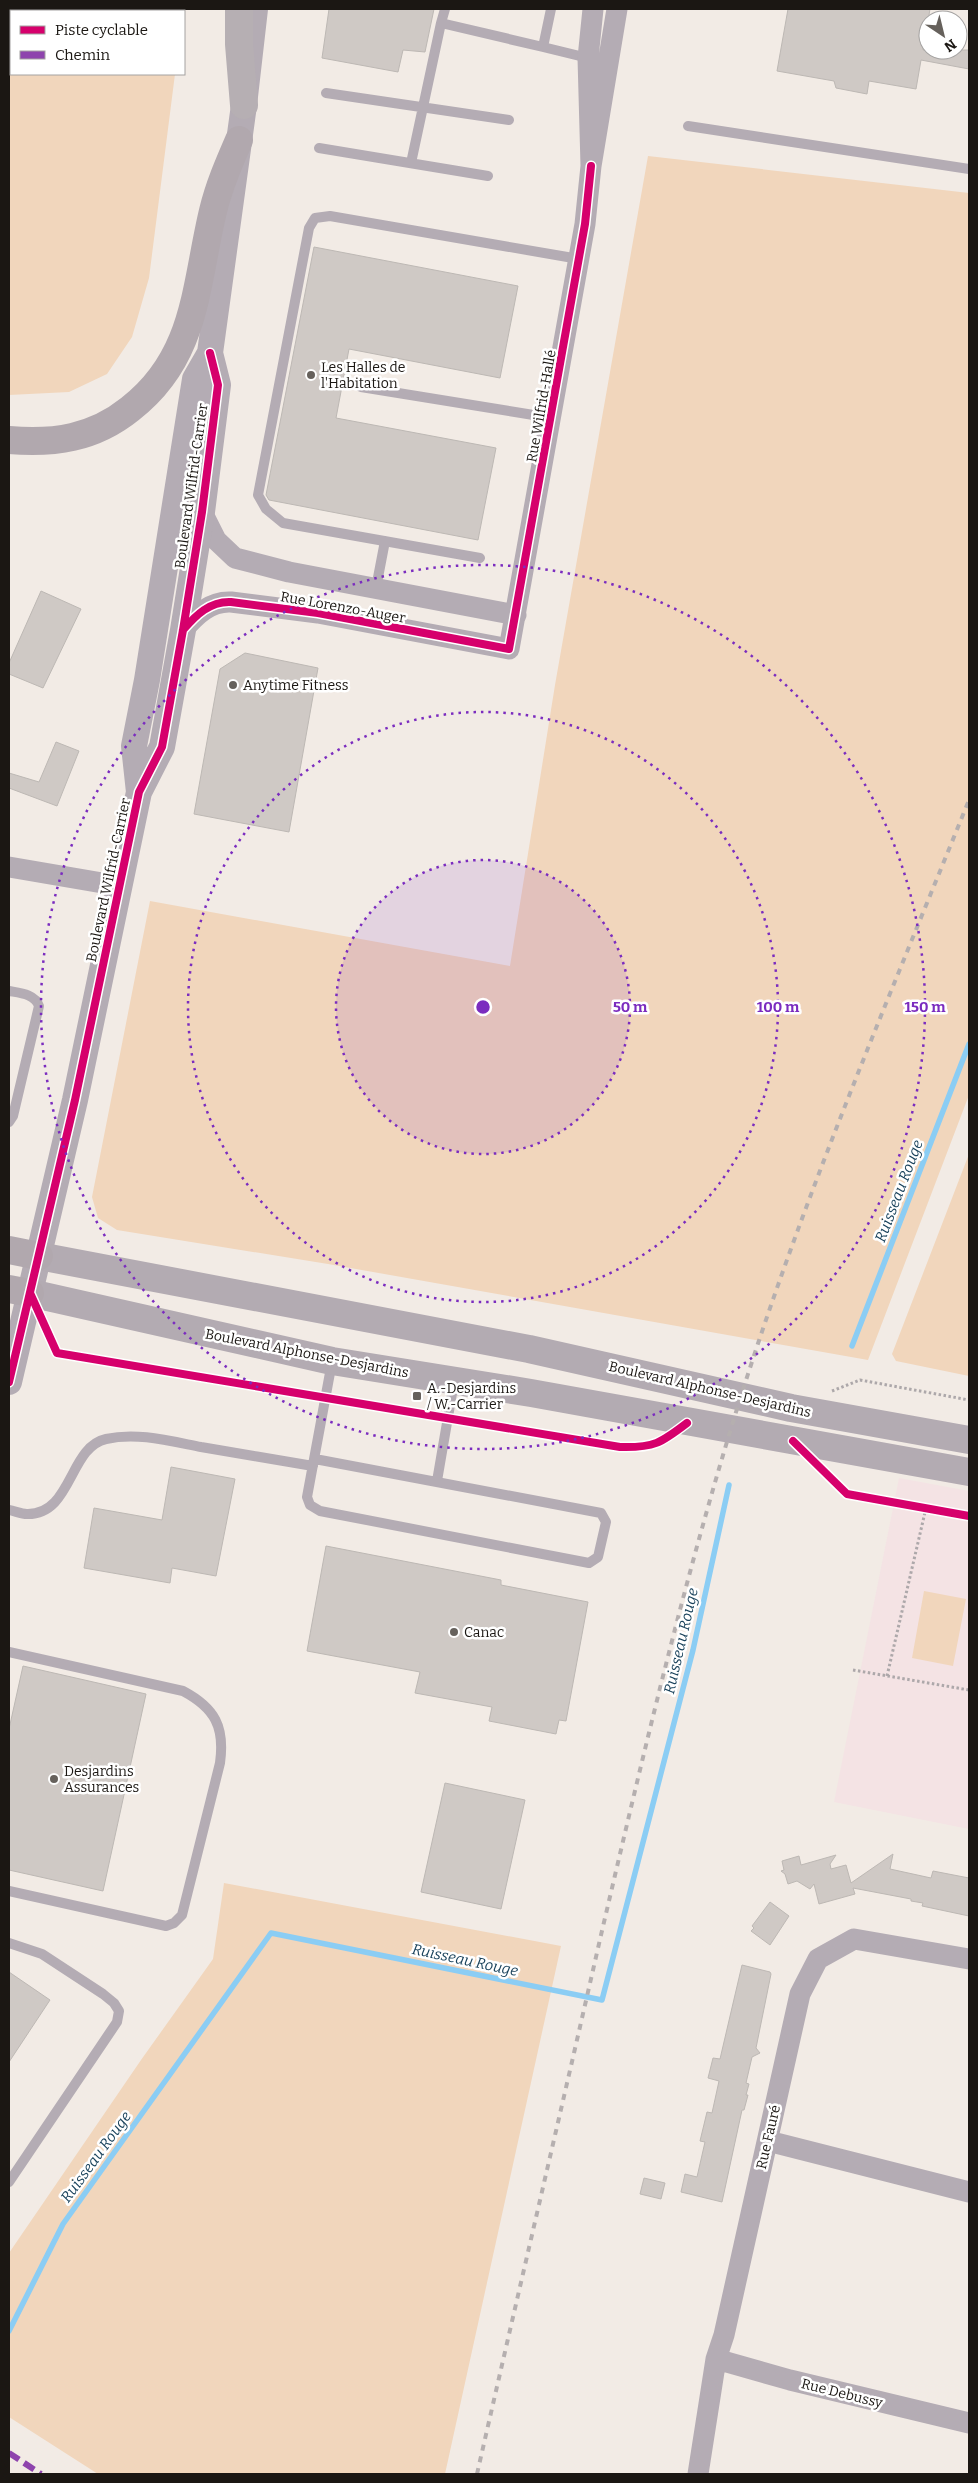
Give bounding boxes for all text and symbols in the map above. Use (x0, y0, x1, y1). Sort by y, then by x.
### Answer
legend (10, 10, 185, 75)
north arrow (918, 10, 968, 60)
text: Piste cyclable (55, 21, 148, 39)
text: N (941, 35, 959, 55)
text: Chemin (55, 46, 111, 64)
street label: Rue Wilfrid-Hallé (523, 348, 560, 464)
place label: Les Halles de l'Habitation (321, 359, 405, 392)
marker: Les Halles de l'Habitation (305, 369, 317, 381)
street label: Boulevard Wilfrid-Carrier (171, 402, 212, 570)
street label: Rue Lorenzo-Auger (279, 588, 407, 627)
place label: Anytime Fitness (243, 677, 348, 694)
marker: Anytime Fitness (227, 679, 239, 691)
street label: Boulevard Wilfrid-Carrier (83, 797, 134, 964)
centre of rings (474, 998, 492, 1016)
text: 50 m (613, 998, 648, 1016)
text: 100 m (757, 998, 800, 1016)
text: 150 m (904, 998, 946, 1016)
water label: Ruisseau Rouge (871, 1137, 927, 1245)
street label: Boulevard Alphonse-Desjardins (204, 1325, 410, 1382)
street label: Boulevard Alphonse-Desjardins (607, 1358, 813, 1421)
place label: A.-Desjardins / W.-Carrier (427, 1380, 516, 1413)
marker: A.-Desjardins / W.-Carrier (411, 1390, 423, 1402)
water label: Ruisseau Rouge (660, 1586, 702, 1696)
place label: Canac (464, 1624, 504, 1641)
marker: Canac (448, 1626, 460, 1638)
place label: Desjardins Assurances (64, 1763, 139, 1796)
marker: Desjardins Assurances (48, 1773, 60, 1785)
water label: Ruisseau Rouge (410, 1940, 520, 1980)
street label: Rue Fauré (753, 2103, 784, 2171)
water label: Ruisseau Rouge (57, 2108, 135, 2206)
street label: Rue Debussy (800, 2375, 885, 2412)

